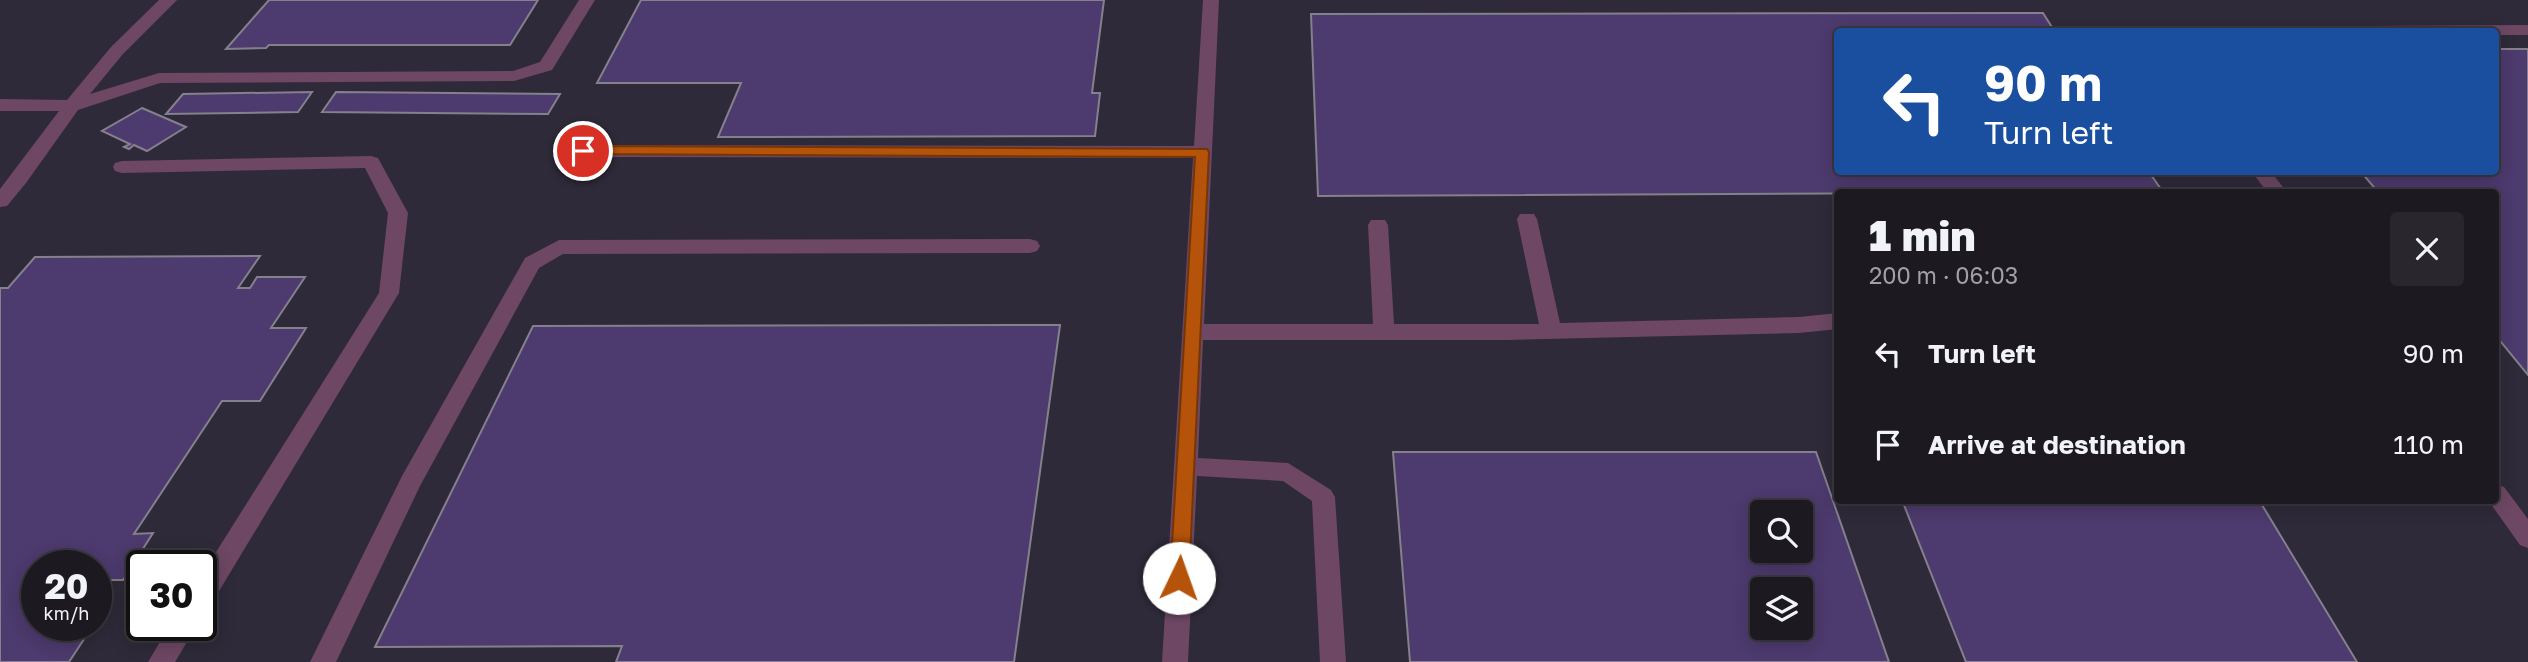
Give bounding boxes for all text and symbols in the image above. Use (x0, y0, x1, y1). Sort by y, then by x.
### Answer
text: 90 m (1984, 53, 2102, 112)
icon: left (1869, 56, 1960, 147)
text: Turn left (1984, 113, 2113, 151)
pin (553, 121, 613, 181)
icon: arrive (564, 132, 602, 170)
text: 1 min (1869, 210, 1976, 260)
button: close (2390, 212, 2464, 286)
text: 200 m · 06:03 (1869, 261, 2018, 289)
icon: left (1869, 335, 1907, 373)
text: Turn left (1928, 338, 2036, 369)
text: 90 m (2403, 338, 2464, 369)
icon: arrive (1869, 426, 1907, 464)
text: Arrive at destination (1928, 429, 2186, 460)
text: 110 m (2393, 429, 2464, 460)
map controls (1750, 500, 1813, 640)
button: search (1750, 500, 1813, 563)
position arrow (1142, 541, 1216, 615)
speed limit sign: 30 (126, 550, 217, 641)
text: 20 (44, 565, 89, 607)
button: layers (1750, 577, 1813, 640)
text: km/h (44, 602, 89, 624)

